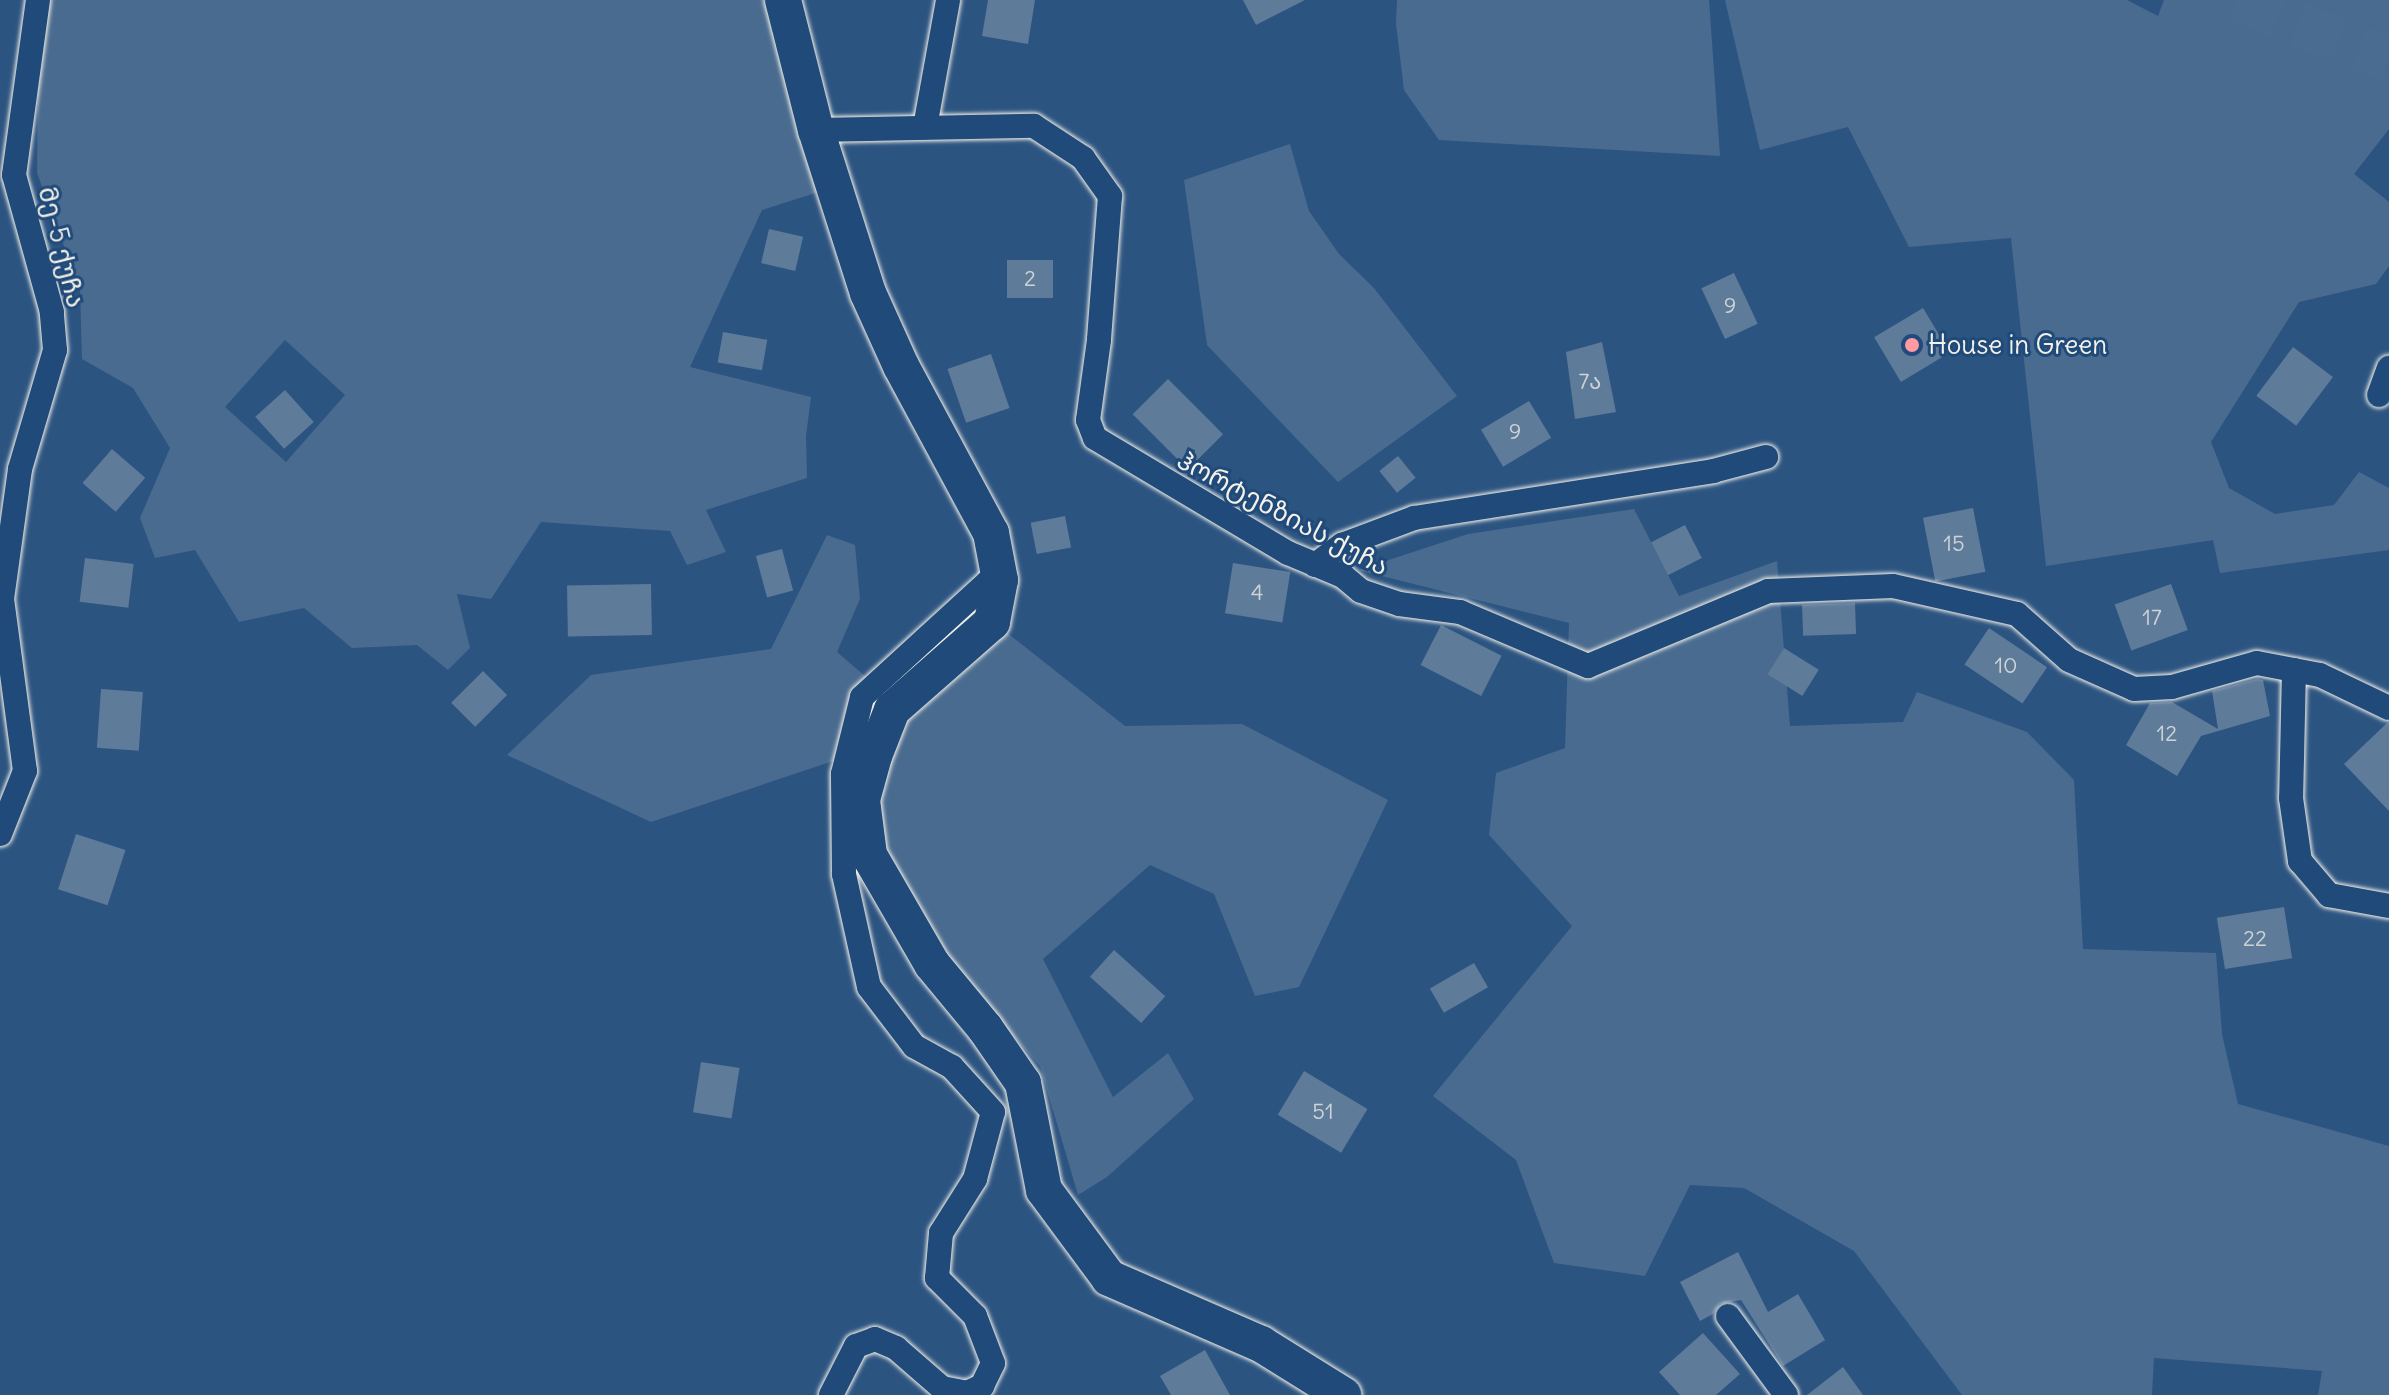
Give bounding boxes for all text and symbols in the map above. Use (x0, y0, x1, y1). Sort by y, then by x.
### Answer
street label: მე-5 ქუჩა (32, 183, 92, 311)
house number: 2 (1024, 266, 1036, 292)
house number: 9 (1724, 293, 1736, 319)
place label: House in Green (1928, 329, 2107, 361)
marker: House in Green (1903, 336, 1921, 354)
house number: 7ა (1579, 369, 1601, 395)
house number: 9 (1509, 419, 1521, 445)
street label: ჰორტენზიას ქუჩა (1172, 444, 1394, 582)
house number: 15 (1943, 531, 1965, 557)
house number: 4 (1251, 580, 1263, 606)
house number: 17 (2142, 605, 2162, 631)
house number: 10 (1994, 653, 2018, 679)
house number: 12 (2157, 721, 2177, 747)
house number: 22 (2243, 926, 2267, 952)
house number: 51 (1312, 1099, 1334, 1125)

